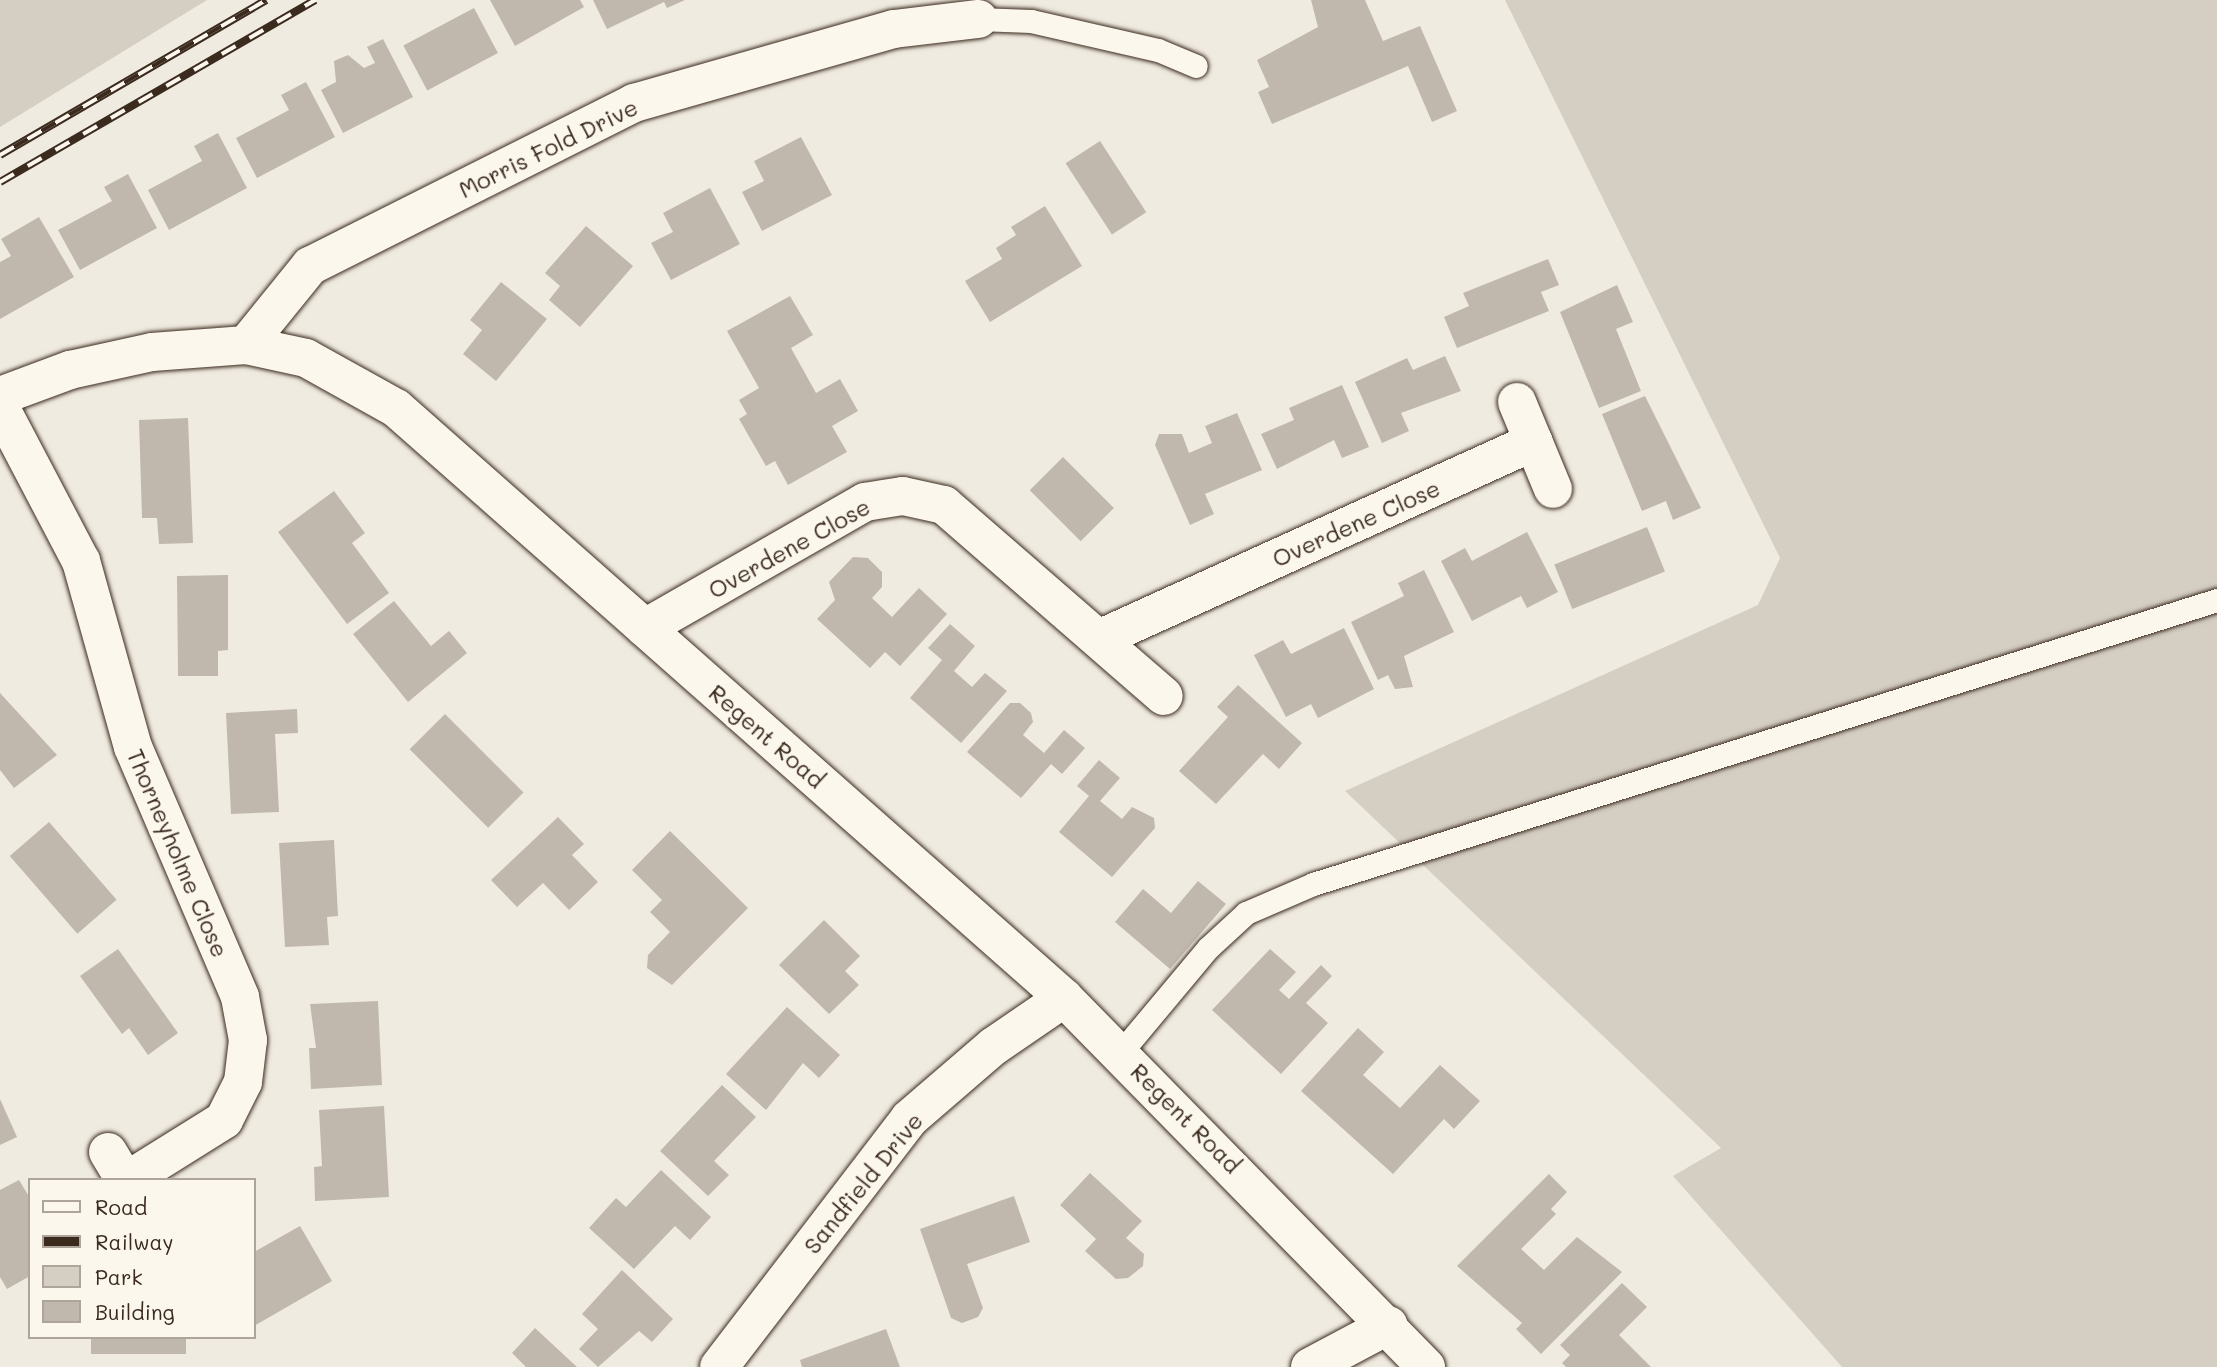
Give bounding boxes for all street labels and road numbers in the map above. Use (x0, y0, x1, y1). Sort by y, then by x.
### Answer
street label: Morris Fold Drive (454, 93, 642, 203)
street label: Overdene Close (1268, 474, 1444, 572)
street label: Overdene Close (703, 492, 875, 604)
street label: Regent Road (704, 678, 830, 794)
street label: Thorneyholme Close (122, 745, 234, 961)
street label: Regent Road (1125, 1057, 1247, 1179)
street label: Sandfield Drive (798, 1107, 928, 1259)

